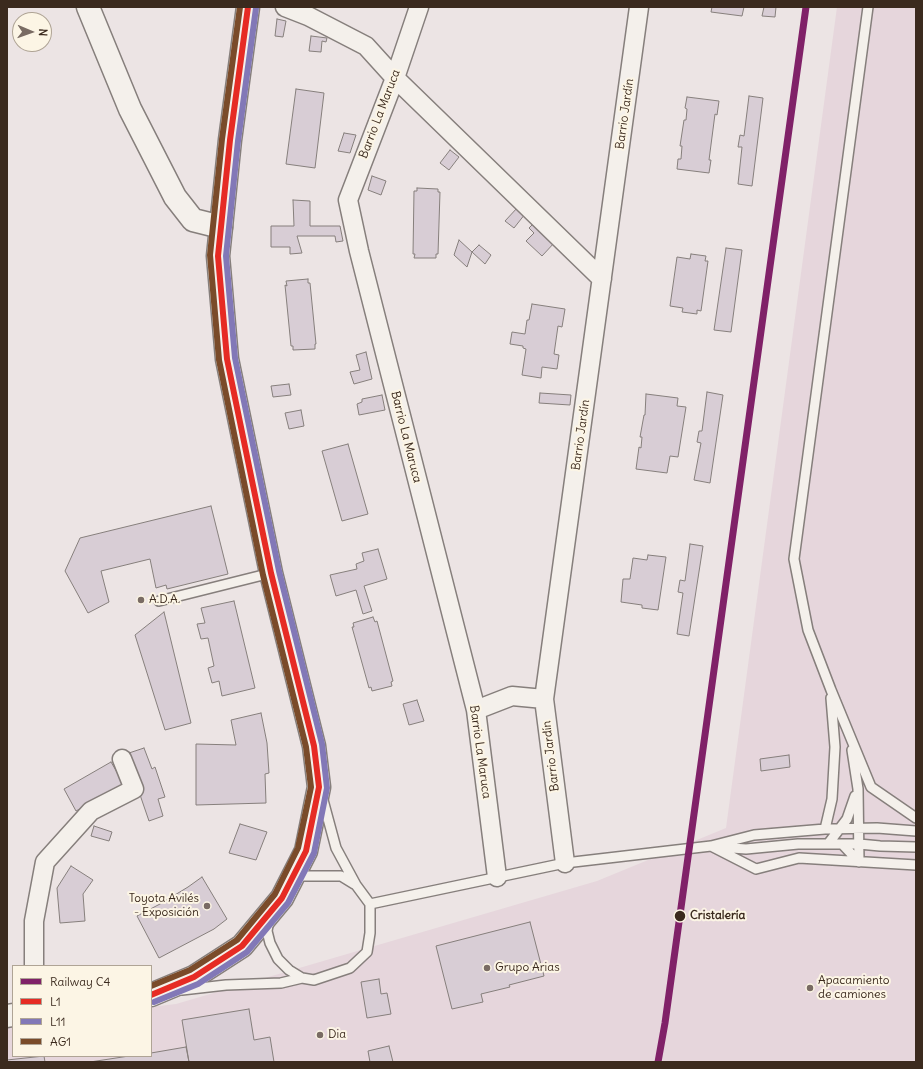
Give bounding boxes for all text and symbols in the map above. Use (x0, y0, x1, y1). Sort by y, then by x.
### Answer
north arrow (12, 12, 52, 52)
text: N (36, 28, 50, 36)
street label: Barrio La Maruca (356, 67, 404, 161)
street label: Barrio Jardín (613, 78, 637, 150)
street label: Barrio La Maruca (388, 390, 424, 484)
street label: Barrio Jardín (569, 399, 593, 471)
place label: A.D.A. (149, 593, 180, 607)
marker: A.D.A. (136, 595, 146, 605)
street label: Barrio La Maruca (466, 704, 494, 800)
street label: Barrio Jardín (540, 720, 562, 792)
place label: Toyota Avilés - Exposición (129, 892, 199, 920)
marker: Toyota Avilés - Exposición (202, 901, 212, 911)
marker: Cristalería (673, 909, 687, 923)
place label: Cristalería (690, 909, 745, 923)
place label: Grupo Arias (495, 961, 560, 975)
marker: Grupo Arias (482, 963, 492, 973)
legend (12, 965, 152, 1057)
text: Railway C4 (50, 974, 111, 989)
place label: Apacamiento de camiones (818, 974, 890, 1002)
marker: Apacamiento de camiones (805, 983, 815, 993)
text: L1 (50, 994, 61, 1009)
text: L11 (50, 1014, 66, 1029)
place label: Dia (328, 1028, 346, 1042)
marker: Dia (315, 1030, 325, 1040)
text: AG1 (50, 1034, 71, 1049)

